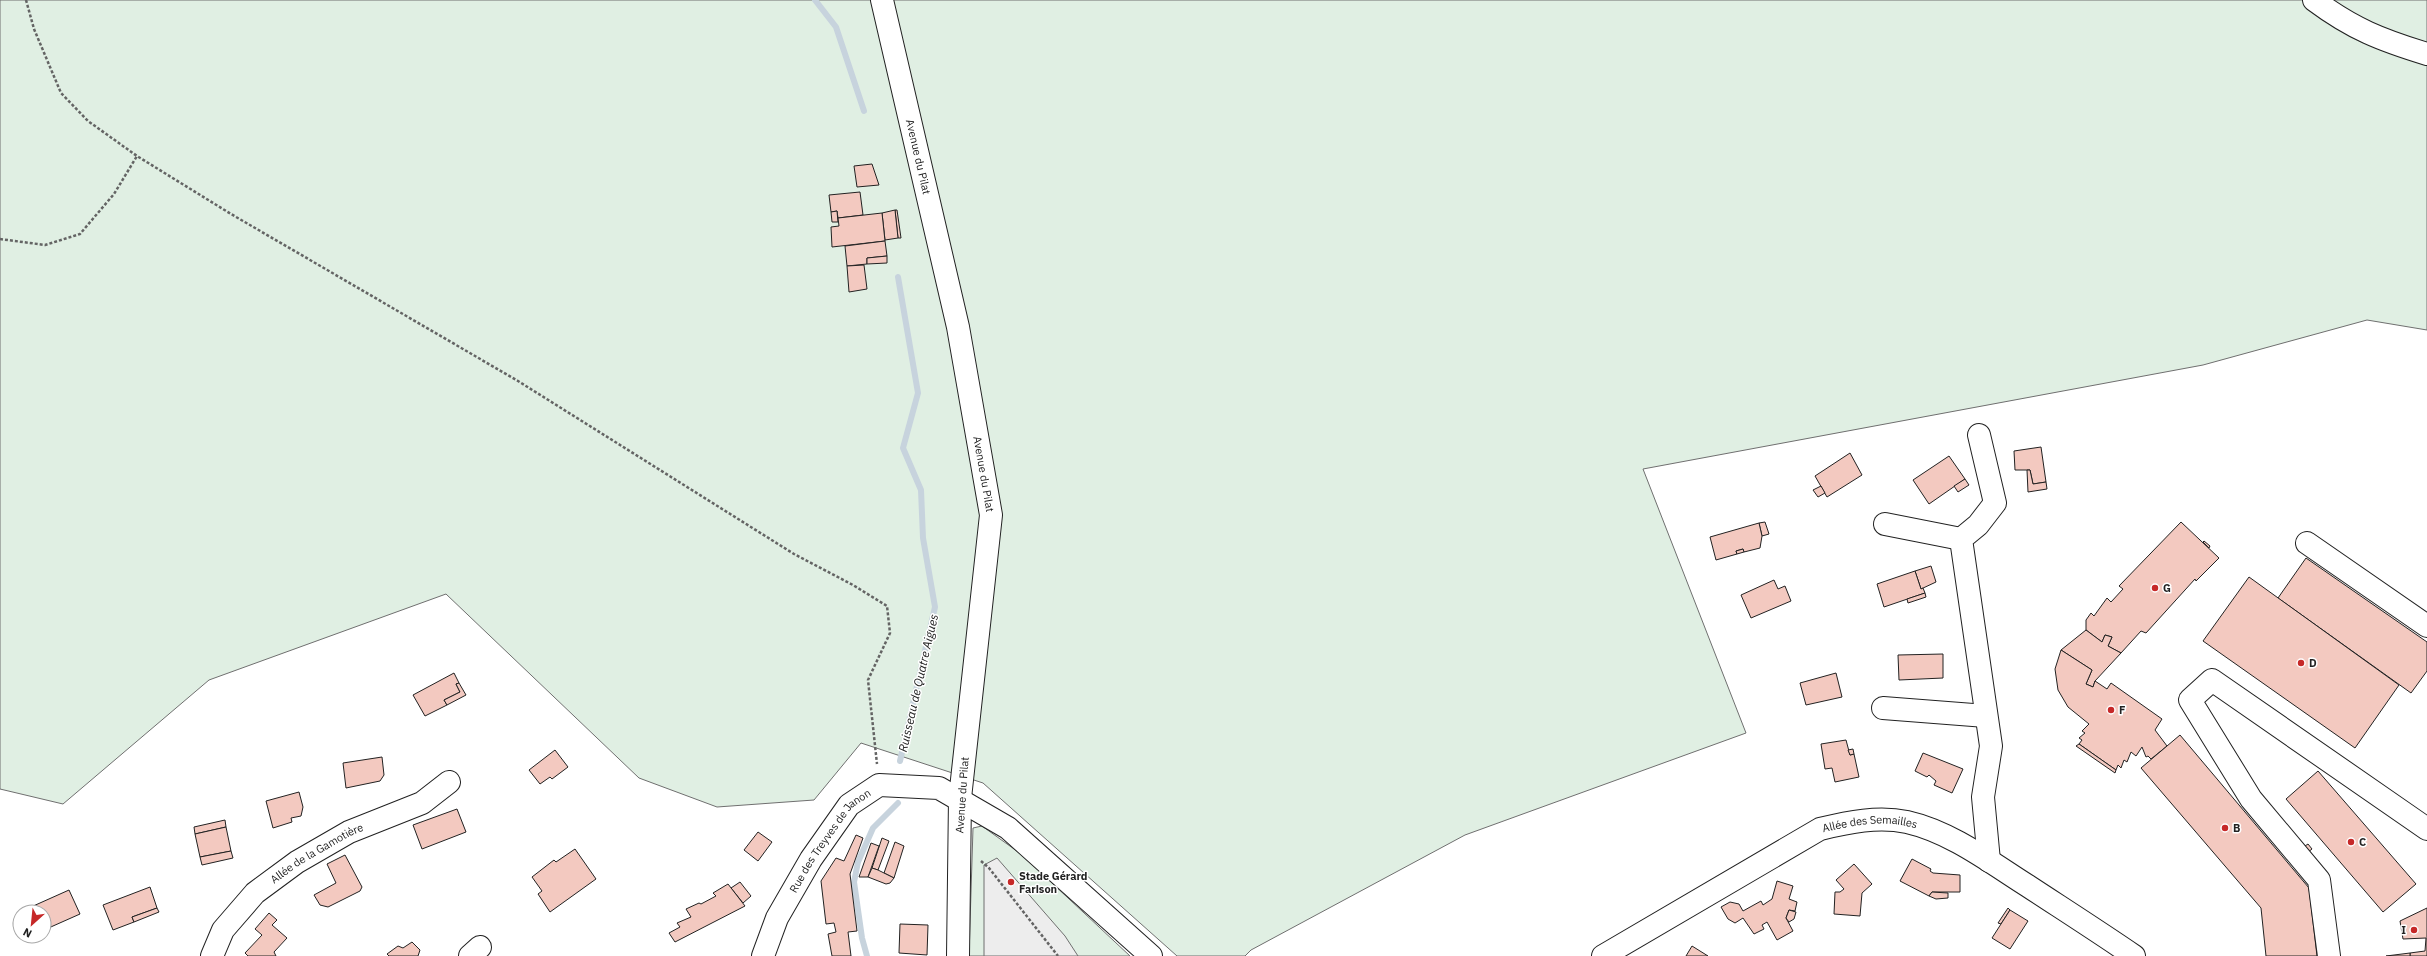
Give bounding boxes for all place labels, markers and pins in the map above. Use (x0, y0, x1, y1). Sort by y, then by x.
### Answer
place label: G (2163, 581, 2171, 595)
marker: G (2150, 583, 2160, 593)
place label: D (2309, 656, 2317, 670)
marker: D (2296, 658, 2306, 668)
place label: F (2119, 703, 2125, 717)
marker: F (2106, 705, 2116, 715)
place label: B (2233, 821, 2240, 835)
marker: B (2220, 823, 2230, 833)
place label: C (2359, 835, 2366, 849)
marker: C (2346, 837, 2356, 847)
place label: Stade Gérard Farison (1019, 869, 1087, 896)
marker: Stade Gérard Farison (1006, 877, 1016, 887)
place label: I (2401, 923, 2406, 937)
marker: I (2409, 925, 2419, 935)

